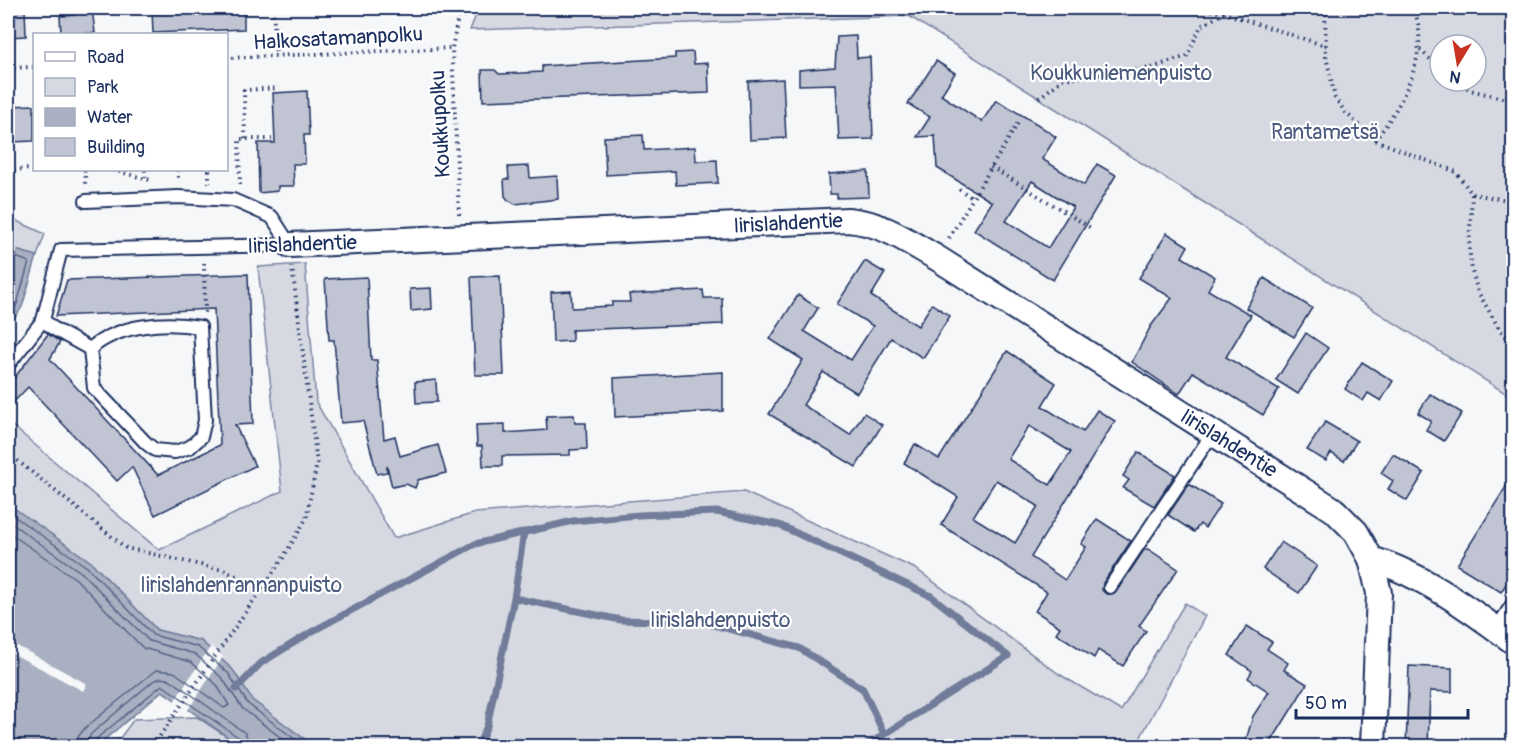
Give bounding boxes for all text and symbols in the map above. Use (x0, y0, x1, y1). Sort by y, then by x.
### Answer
street label: Halkosatamanpolku (252, 21, 424, 56)
legend (33, 33, 228, 171)
north arrow (1428, 33, 1488, 93)
text: Road (87, 46, 124, 69)
park label: Koukkuniemenpuisto (1030, 60, 1212, 87)
text: N (1448, 66, 1463, 88)
street label: Koukkupolku (424, 69, 457, 179)
text: Park (87, 76, 119, 99)
text: Water (87, 106, 133, 129)
park label: Rantametsä (1271, 119, 1379, 146)
text: Building (87, 136, 145, 159)
street label: Iirislahdentie (733, 207, 844, 240)
street label: Iirislahdentie (247, 229, 358, 260)
street label: Iirislahdentie (1175, 403, 1283, 484)
park label: Iirislahdenrannanpuisto (140, 572, 342, 599)
park label: Iirislahdenpuisto (650, 607, 790, 634)
scale bar (1296, 682, 1468, 720)
text: 50 m (1305, 692, 1347, 715)

